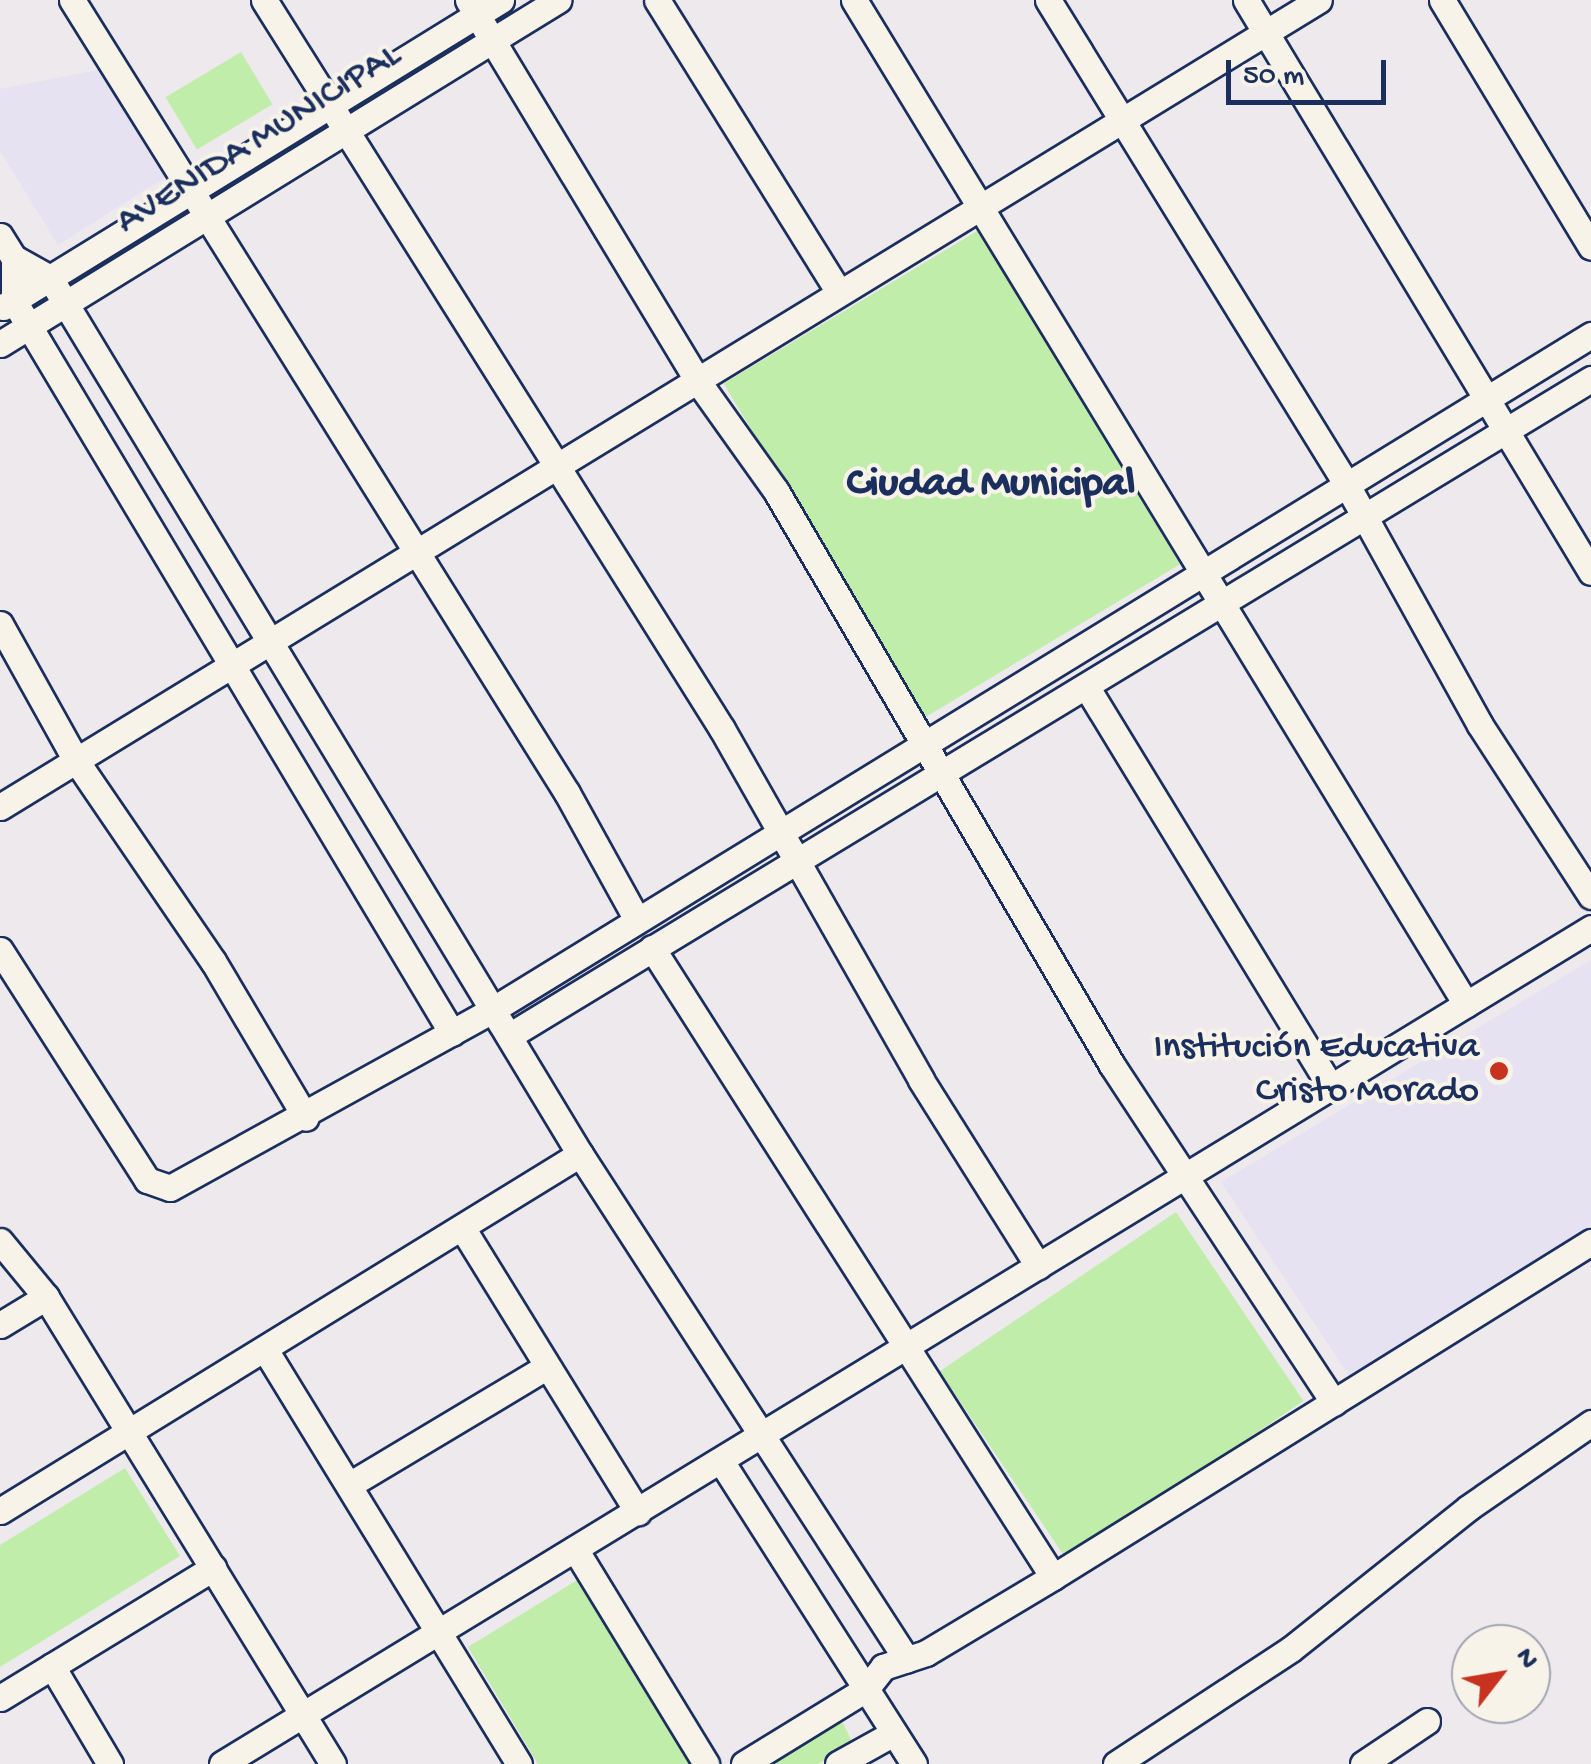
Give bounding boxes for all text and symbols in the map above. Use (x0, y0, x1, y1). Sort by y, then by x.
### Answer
street label: AVENIDA MUNICIPAL (108, 34, 410, 246)
scale bar (1231, 40, 1391, 102)
text: 50 m (1243, 60, 1304, 95)
district label: Ciudad Municipal (847, 461, 1135, 511)
place label: Institución Educativa Cristo Morado (1153, 1026, 1479, 1116)
marker: Institución Educativa Cristo Morado (1488, 1060, 1510, 1082)
north arrow (1451, 1624, 1551, 1724)
text: N (1507, 1643, 1544, 1676)

